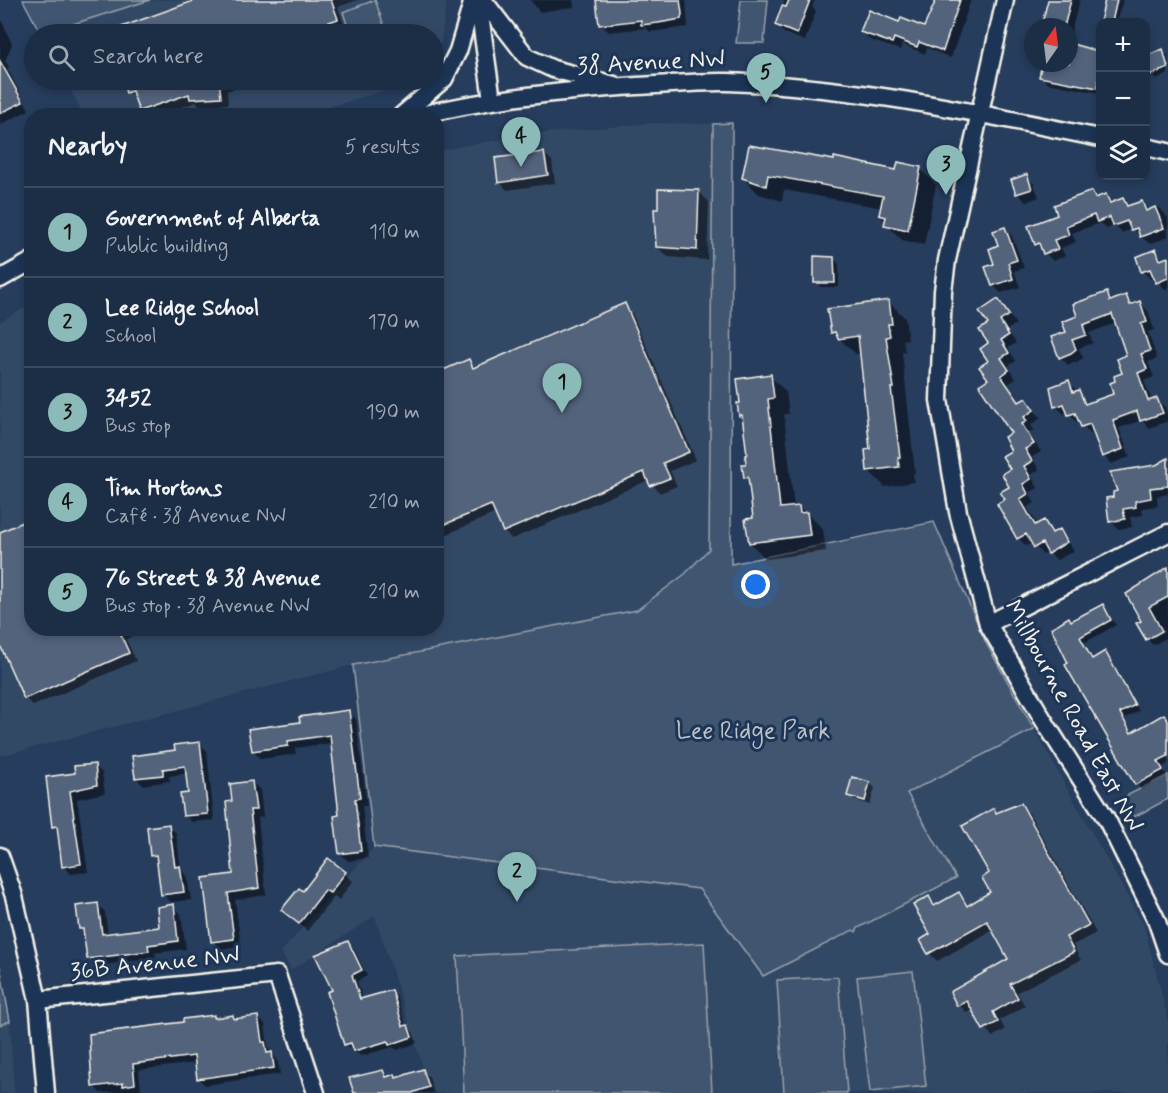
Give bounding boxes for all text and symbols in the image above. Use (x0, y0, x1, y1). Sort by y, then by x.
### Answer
north arrow (1024, 18, 1078, 72)
map controls (1096, 18, 1150, 180)
button: + (1096, 18, 1150, 72)
search box (24, 24, 444, 90)
icon: search (45, 41, 78, 74)
text: Search here (93, 43, 204, 71)
street label: 38 Avenue NW (576, 44, 726, 82)
pin: 5 (746, 54, 786, 103)
button: − (1096, 72, 1150, 126)
pin: 4 (502, 118, 540, 167)
button: layers (1096, 126, 1150, 180)
text: Nearby (48, 130, 127, 164)
text: 5 results (345, 134, 420, 161)
pin: 3 (926, 146, 966, 195)
text: Government of Alberta (105, 205, 320, 233)
text: 1 (63, 219, 72, 246)
text: 110 m (369, 219, 420, 246)
text: Public building (105, 233, 228, 260)
text: Lee Ridge School (105, 295, 259, 323)
text: 2 (63, 309, 72, 336)
text: 170 m (368, 309, 420, 336)
text: School (105, 323, 157, 350)
pin: 1 (542, 364, 582, 413)
text: 3452 (105, 385, 151, 413)
text: 3 (63, 399, 72, 426)
text: 190 m (366, 399, 420, 426)
text: Bus stop (105, 413, 171, 440)
text: Tim Hortons (105, 475, 222, 503)
text: 4 (62, 489, 73, 516)
text: 210 m (368, 489, 420, 516)
text: Café · 38 Avenue NW (105, 503, 286, 530)
text: 76 Street & 38 Avenue (105, 565, 321, 593)
your location (741, 570, 770, 599)
text: 5 (62, 579, 74, 606)
text: 210 m (368, 579, 420, 606)
text: Bus stop · 38 Avenue NW (105, 593, 310, 620)
street label: Millbourne Road East NW (996, 595, 1150, 837)
park label: Lee Ridge Park (676, 716, 830, 749)
pin: 2 (498, 852, 536, 902)
street label: 36B Avenue NW (69, 940, 241, 988)

